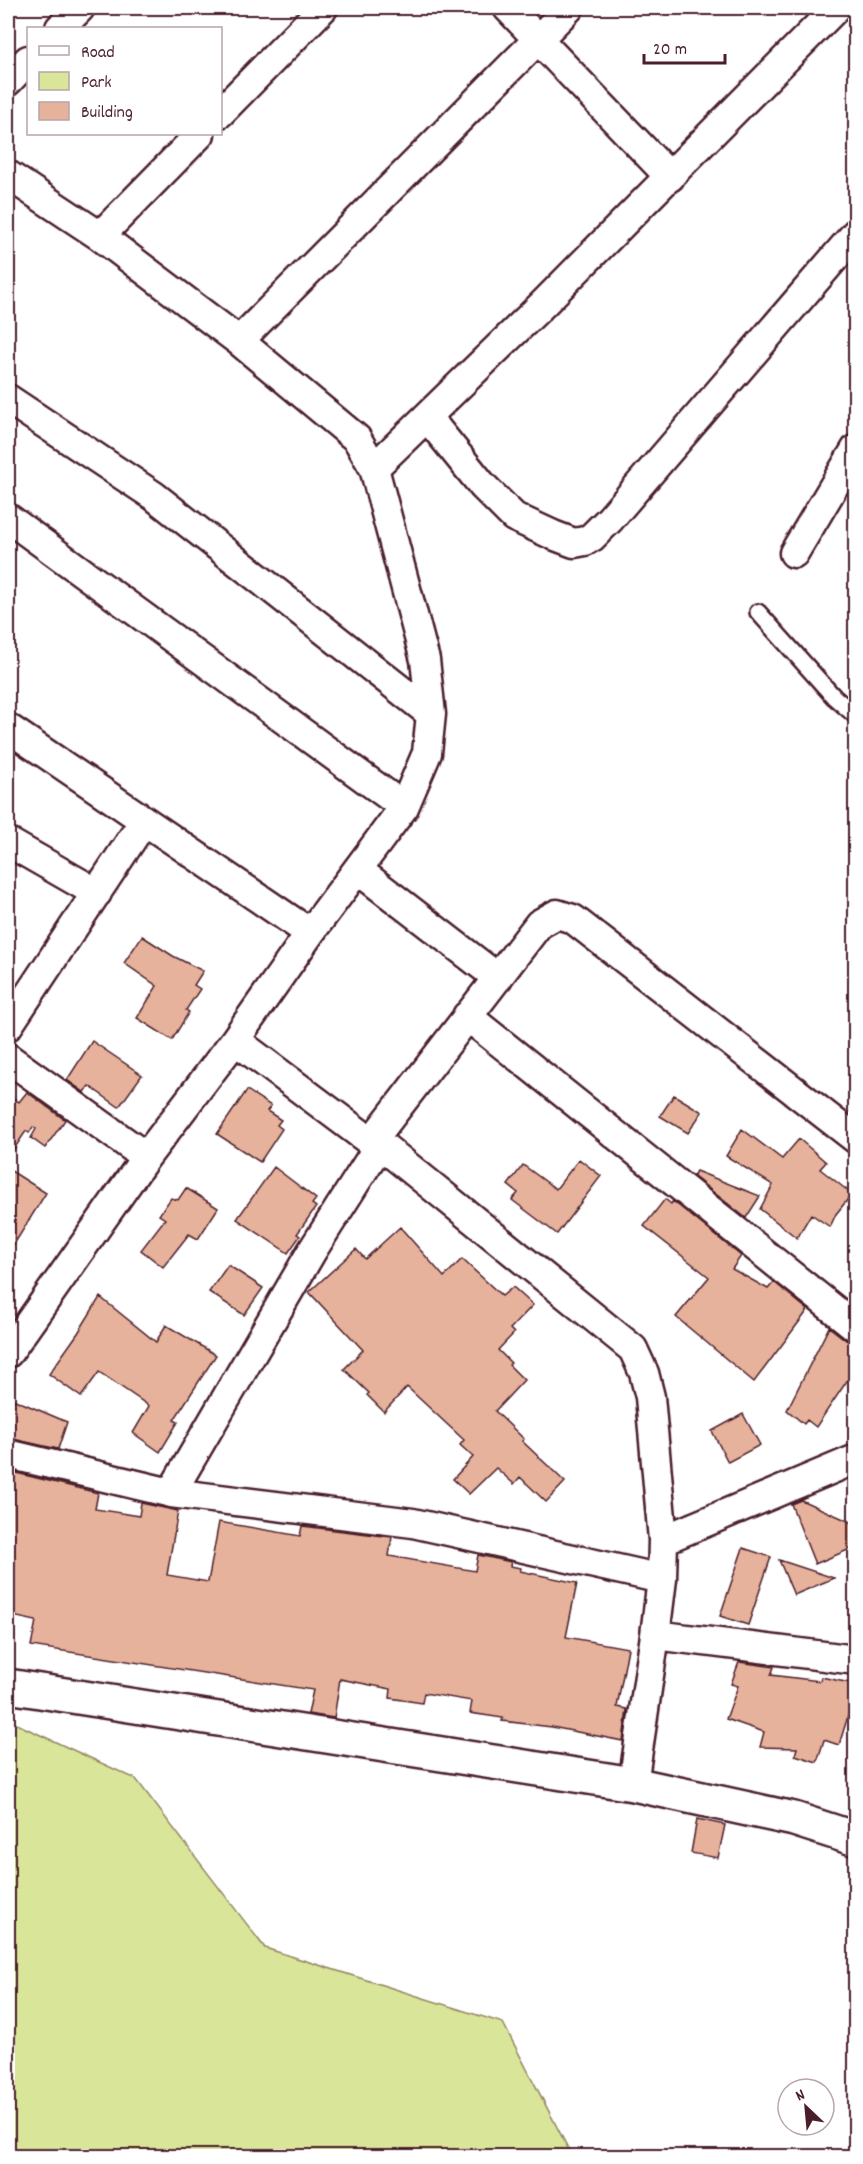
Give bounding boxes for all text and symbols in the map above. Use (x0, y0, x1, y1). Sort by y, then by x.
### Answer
legend (27, 27, 222, 135)
scale bar (644, 27, 725, 65)
text: 20 m (653, 38, 687, 63)
text: Road (81, 41, 115, 66)
text: Park (81, 71, 112, 96)
text: Building (81, 101, 133, 126)
north arrow (776, 2077, 836, 2137)
text: N (792, 2084, 809, 2108)

